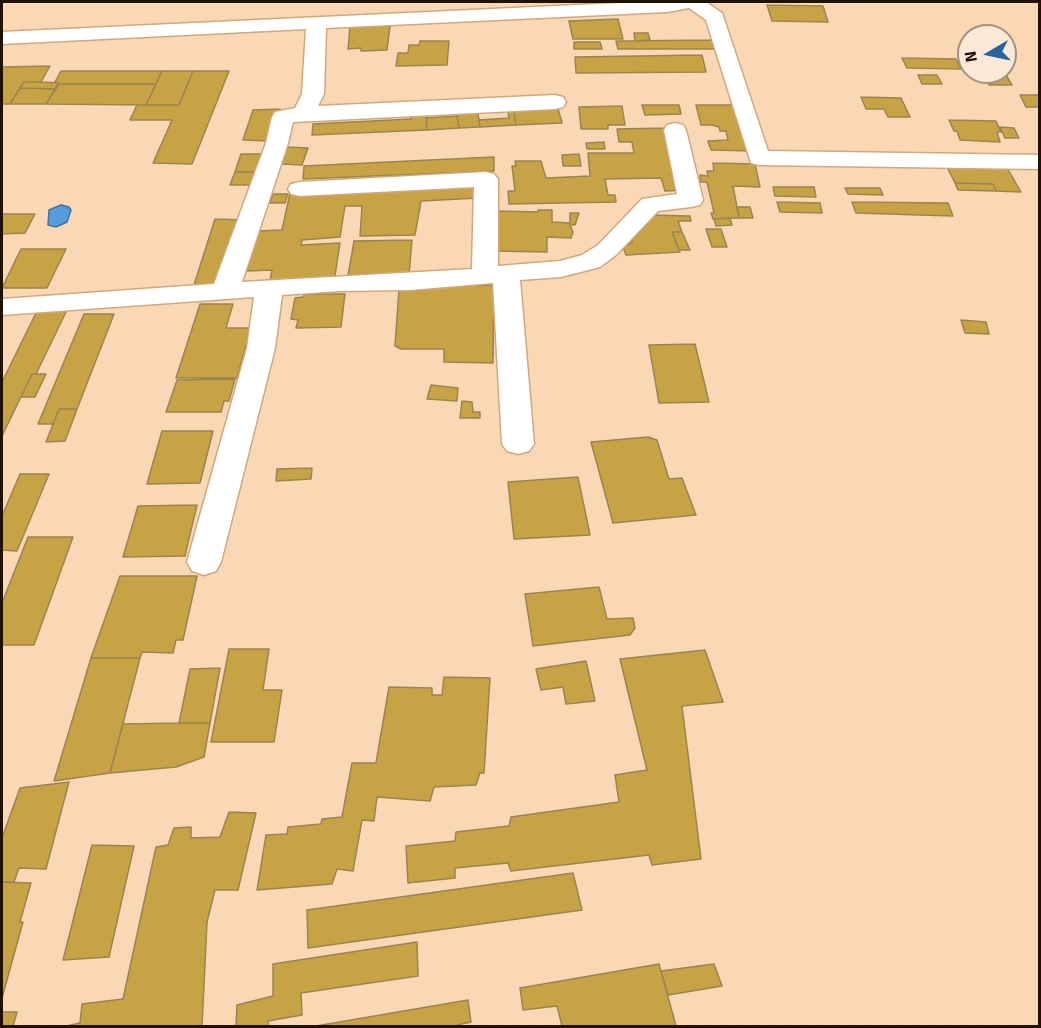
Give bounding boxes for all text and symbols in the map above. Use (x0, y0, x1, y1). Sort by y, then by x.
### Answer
north arrow (957, 24, 1017, 84)
text: N (960, 49, 982, 64)

